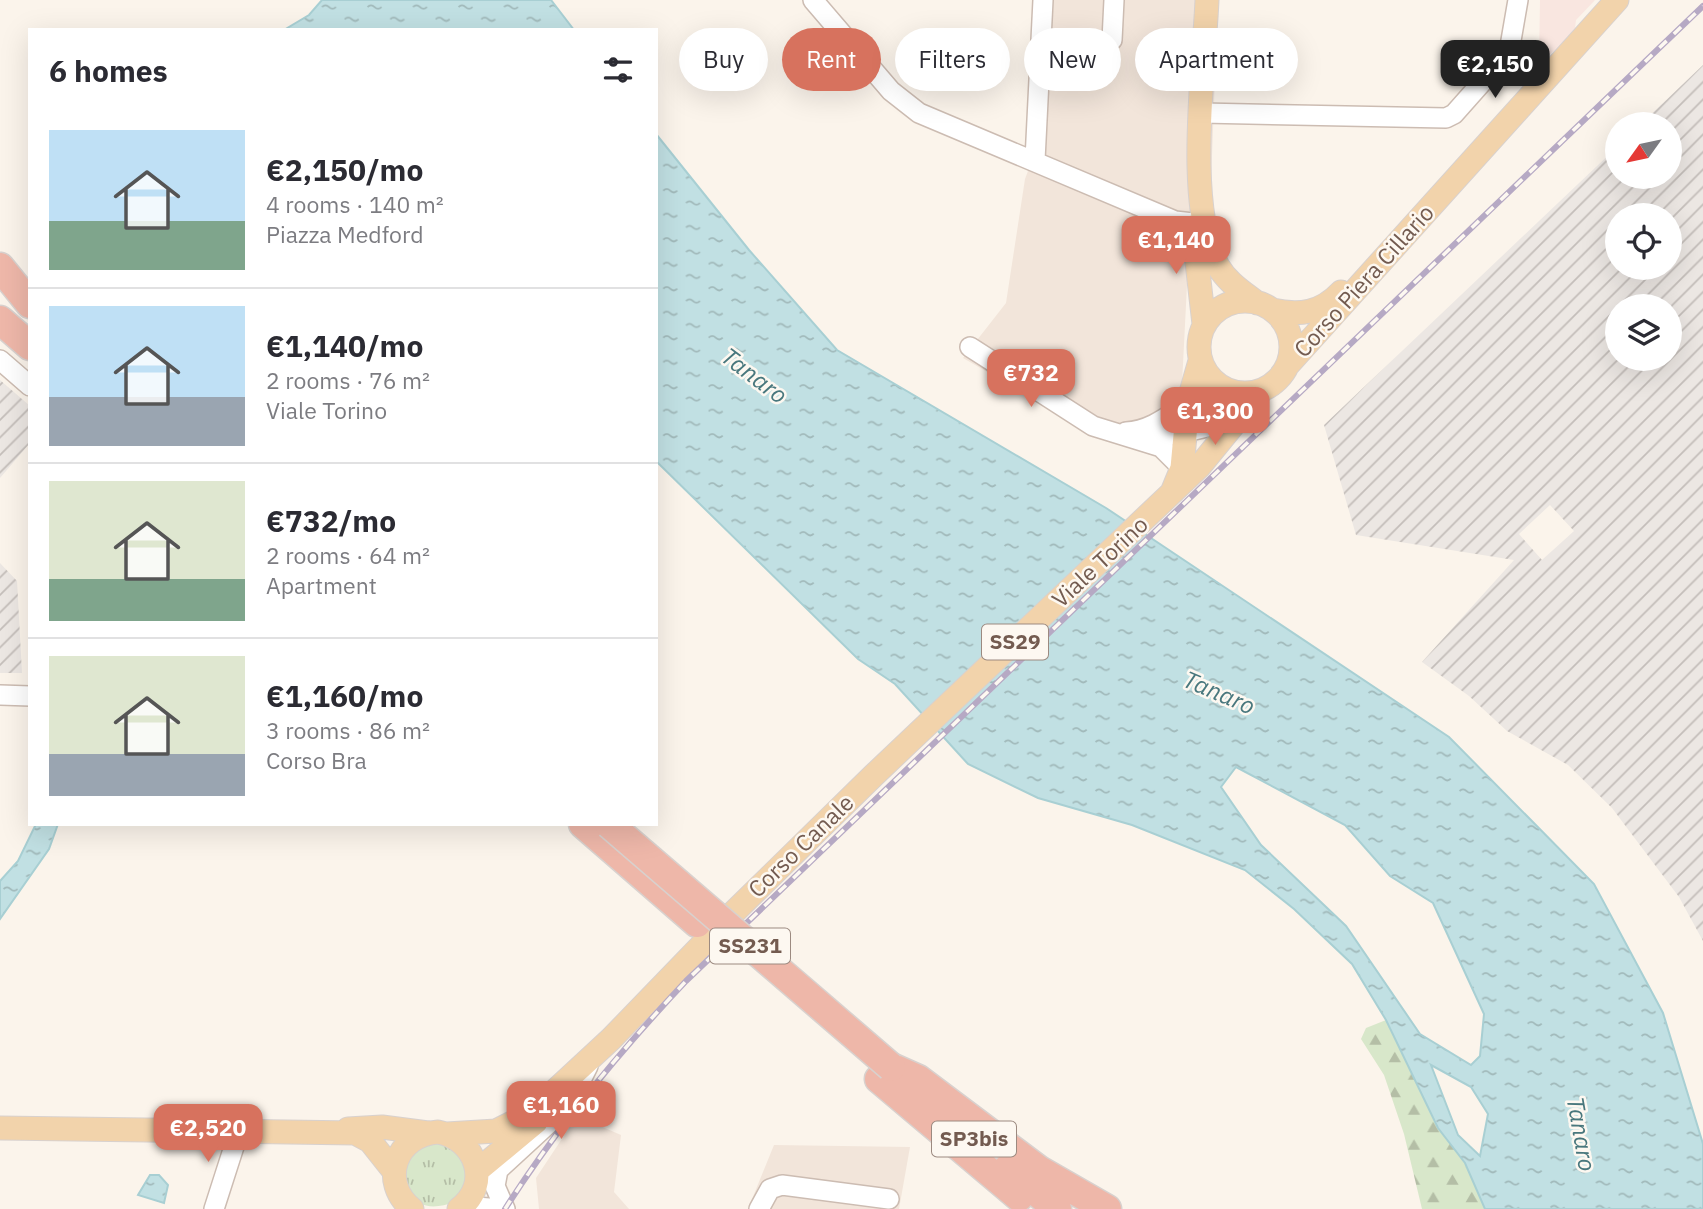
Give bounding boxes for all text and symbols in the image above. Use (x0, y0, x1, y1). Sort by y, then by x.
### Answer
chip: Buy (679, 28, 768, 91)
chip: Rent (782, 28, 881, 91)
chip: Filters (895, 28, 1010, 91)
chip: New (1024, 28, 1121, 91)
chip: Apartment (1135, 28, 1298, 91)
pin: €2,150 (1438, 41, 1552, 100)
text: €2,150 (1457, 48, 1533, 78)
text: 6 homes (49, 51, 168, 90)
icon: filters (599, 51, 637, 89)
north arrow (1605, 112, 1682, 189)
map controls (1605, 112, 1682, 371)
text: €2,150/mo (266, 150, 423, 189)
icon: home (105, 158, 189, 242)
text: 4 rooms · 140 m² (266, 189, 444, 219)
street label: Corso Piera Cillario (1287, 198, 1440, 363)
button: locate (1605, 203, 1682, 280)
pin: €1,140 (1119, 216, 1233, 276)
text: Piazza Medford (266, 219, 424, 249)
text: €1,140 (1138, 224, 1214, 254)
button: layers (1605, 294, 1682, 371)
text: €1,140/mo (266, 326, 423, 365)
icon: home (105, 334, 189, 418)
water label: Tanaro (715, 340, 794, 411)
pin: €732 (990, 350, 1072, 409)
text: €732 (1003, 357, 1059, 387)
text: 2 rooms · 76 m² (266, 365, 430, 395)
pin: €1,300 (1158, 388, 1272, 447)
text: Viale Torino (266, 395, 387, 425)
text: €1,300 (1177, 395, 1253, 425)
text: €732/mo (266, 501, 396, 540)
icon: home (105, 509, 189, 593)
street label: Viale Torino (1045, 509, 1154, 614)
text: 2 rooms · 64 m² (266, 540, 430, 570)
text: Apartment (266, 570, 377, 600)
road number: SS29 (982, 624, 1048, 660)
water label: Tanaro (1179, 663, 1260, 721)
text: €1,160/mo (266, 676, 423, 715)
icon: home (105, 684, 189, 768)
text: 3 rooms · 86 m² (266, 715, 430, 745)
text: Corso Bra (266, 745, 367, 775)
street label: Corso Canale (741, 787, 860, 903)
road number: SS231 (710, 928, 790, 964)
pin: €1,160 (504, 1082, 618, 1141)
text: €1,160 (523, 1089, 599, 1119)
water label: Tanaro (1560, 1094, 1604, 1174)
pin: €2,520 (151, 1104, 265, 1164)
text: €2,520 (170, 1112, 246, 1142)
road number: SP3bis (932, 1122, 1016, 1156)

